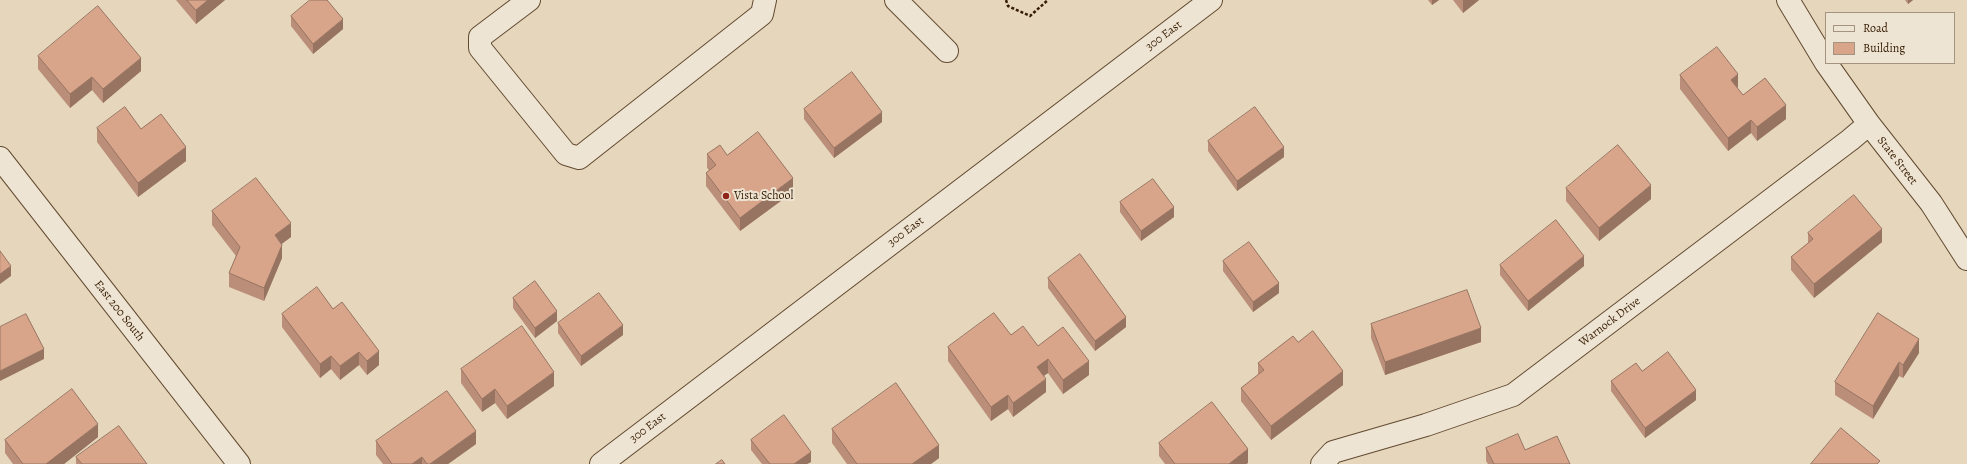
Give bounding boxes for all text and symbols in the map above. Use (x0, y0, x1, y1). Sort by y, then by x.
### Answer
legend (1825, 12, 1955, 64)
street label: 300 East (1143, 18, 1185, 54)
text: Road (1863, 20, 1888, 36)
text: Building (1863, 40, 1905, 56)
street label: State Street (1874, 134, 1920, 188)
place label: Vista School (734, 189, 793, 203)
marker: Vista School (721, 191, 731, 201)
street label: 300 East (885, 214, 927, 250)
street label: East 200 South (91, 278, 147, 344)
street label: Warnock Drive (1576, 294, 1644, 350)
street label: 300 East (627, 410, 669, 446)

